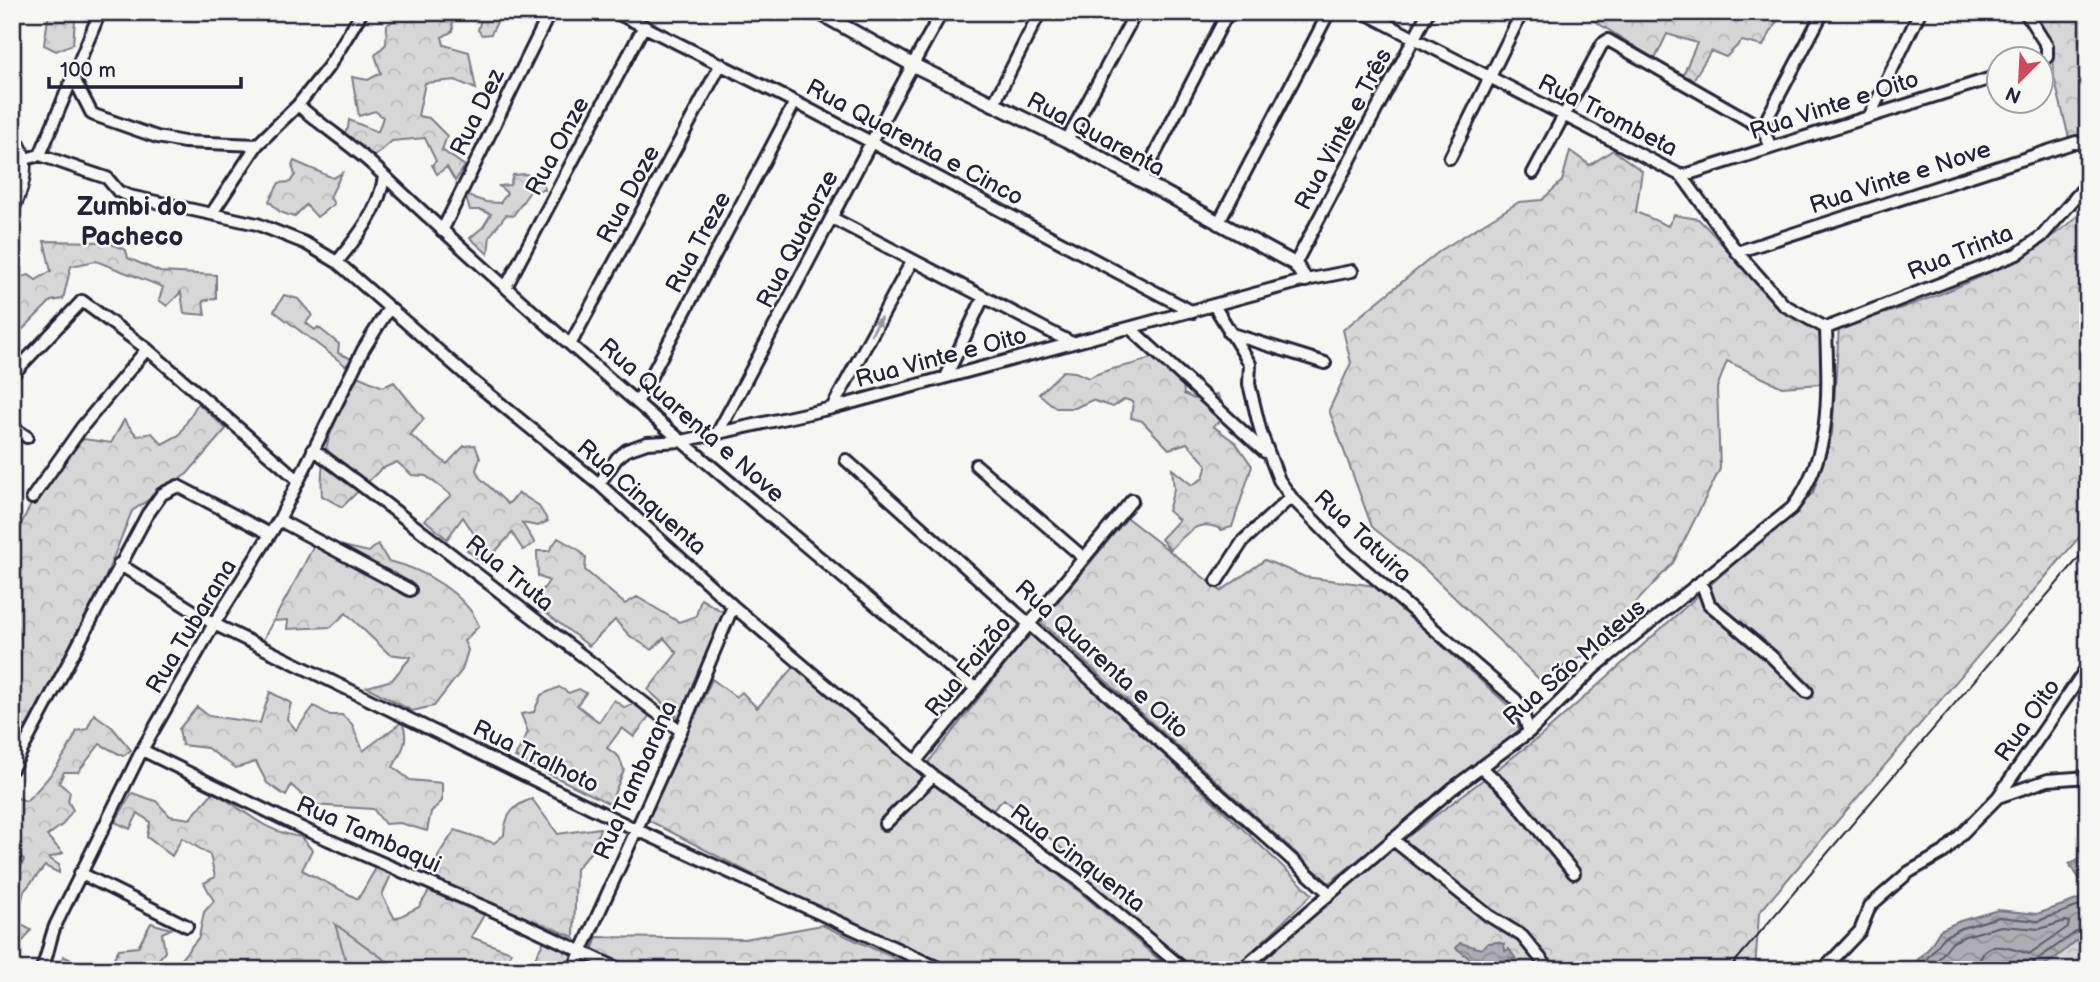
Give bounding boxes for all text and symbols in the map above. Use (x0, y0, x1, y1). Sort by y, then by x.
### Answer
street label: Rua Vinte e Três (1289, 43, 1398, 215)
scale bar (49, 46, 242, 90)
north arrow (1984, 46, 2054, 116)
text: 100 m (60, 58, 116, 83)
street label: Rua Dez (444, 63, 511, 161)
street label: Rua Vinte e Oito (1746, 64, 1922, 146)
street label: Rua Trombeta (1533, 68, 1682, 163)
street label: Rua Quarenta e Cinco (801, 73, 1028, 212)
text: N (2002, 81, 2025, 108)
street label: Rua Quarenta (1022, 86, 1170, 183)
street label: Rua Onze (519, 92, 596, 201)
street label: Rua Vinte e Nove (1806, 135, 1994, 220)
street label: Rua Doze (591, 140, 666, 248)
street label: Rua Quatorze (750, 165, 845, 313)
street label: Rua Treze (660, 187, 737, 298)
district label: Zumbi do Pacheco (77, 192, 187, 253)
street label: Rua Trinta (1903, 218, 2017, 287)
one-way arrow (870, 317, 882, 336)
street label: Rua Vinte e Oito (852, 321, 1030, 394)
street label: Rua Quarenta e Nove (593, 332, 790, 509)
street label: Rua Cinquenta (571, 433, 712, 561)
street label: Rua Tatuira (1308, 484, 1418, 589)
street label: Rua Truta (460, 529, 560, 618)
street label: Rua Tubarana (140, 554, 243, 699)
street label: Rua Quarenta e Oito (1009, 574, 1194, 745)
street label: Rua São Mateus (1497, 593, 1651, 732)
street label: Rua Faizão (919, 610, 1018, 723)
street label: Rua Oito (1988, 673, 2066, 767)
street label: Rua Tambarana (587, 696, 684, 864)
street label: Rua Tralhoto (468, 713, 604, 800)
street label: Rua Tambaqui (292, 790, 446, 879)
street label: Rua Cinquenta (1004, 798, 1151, 919)

